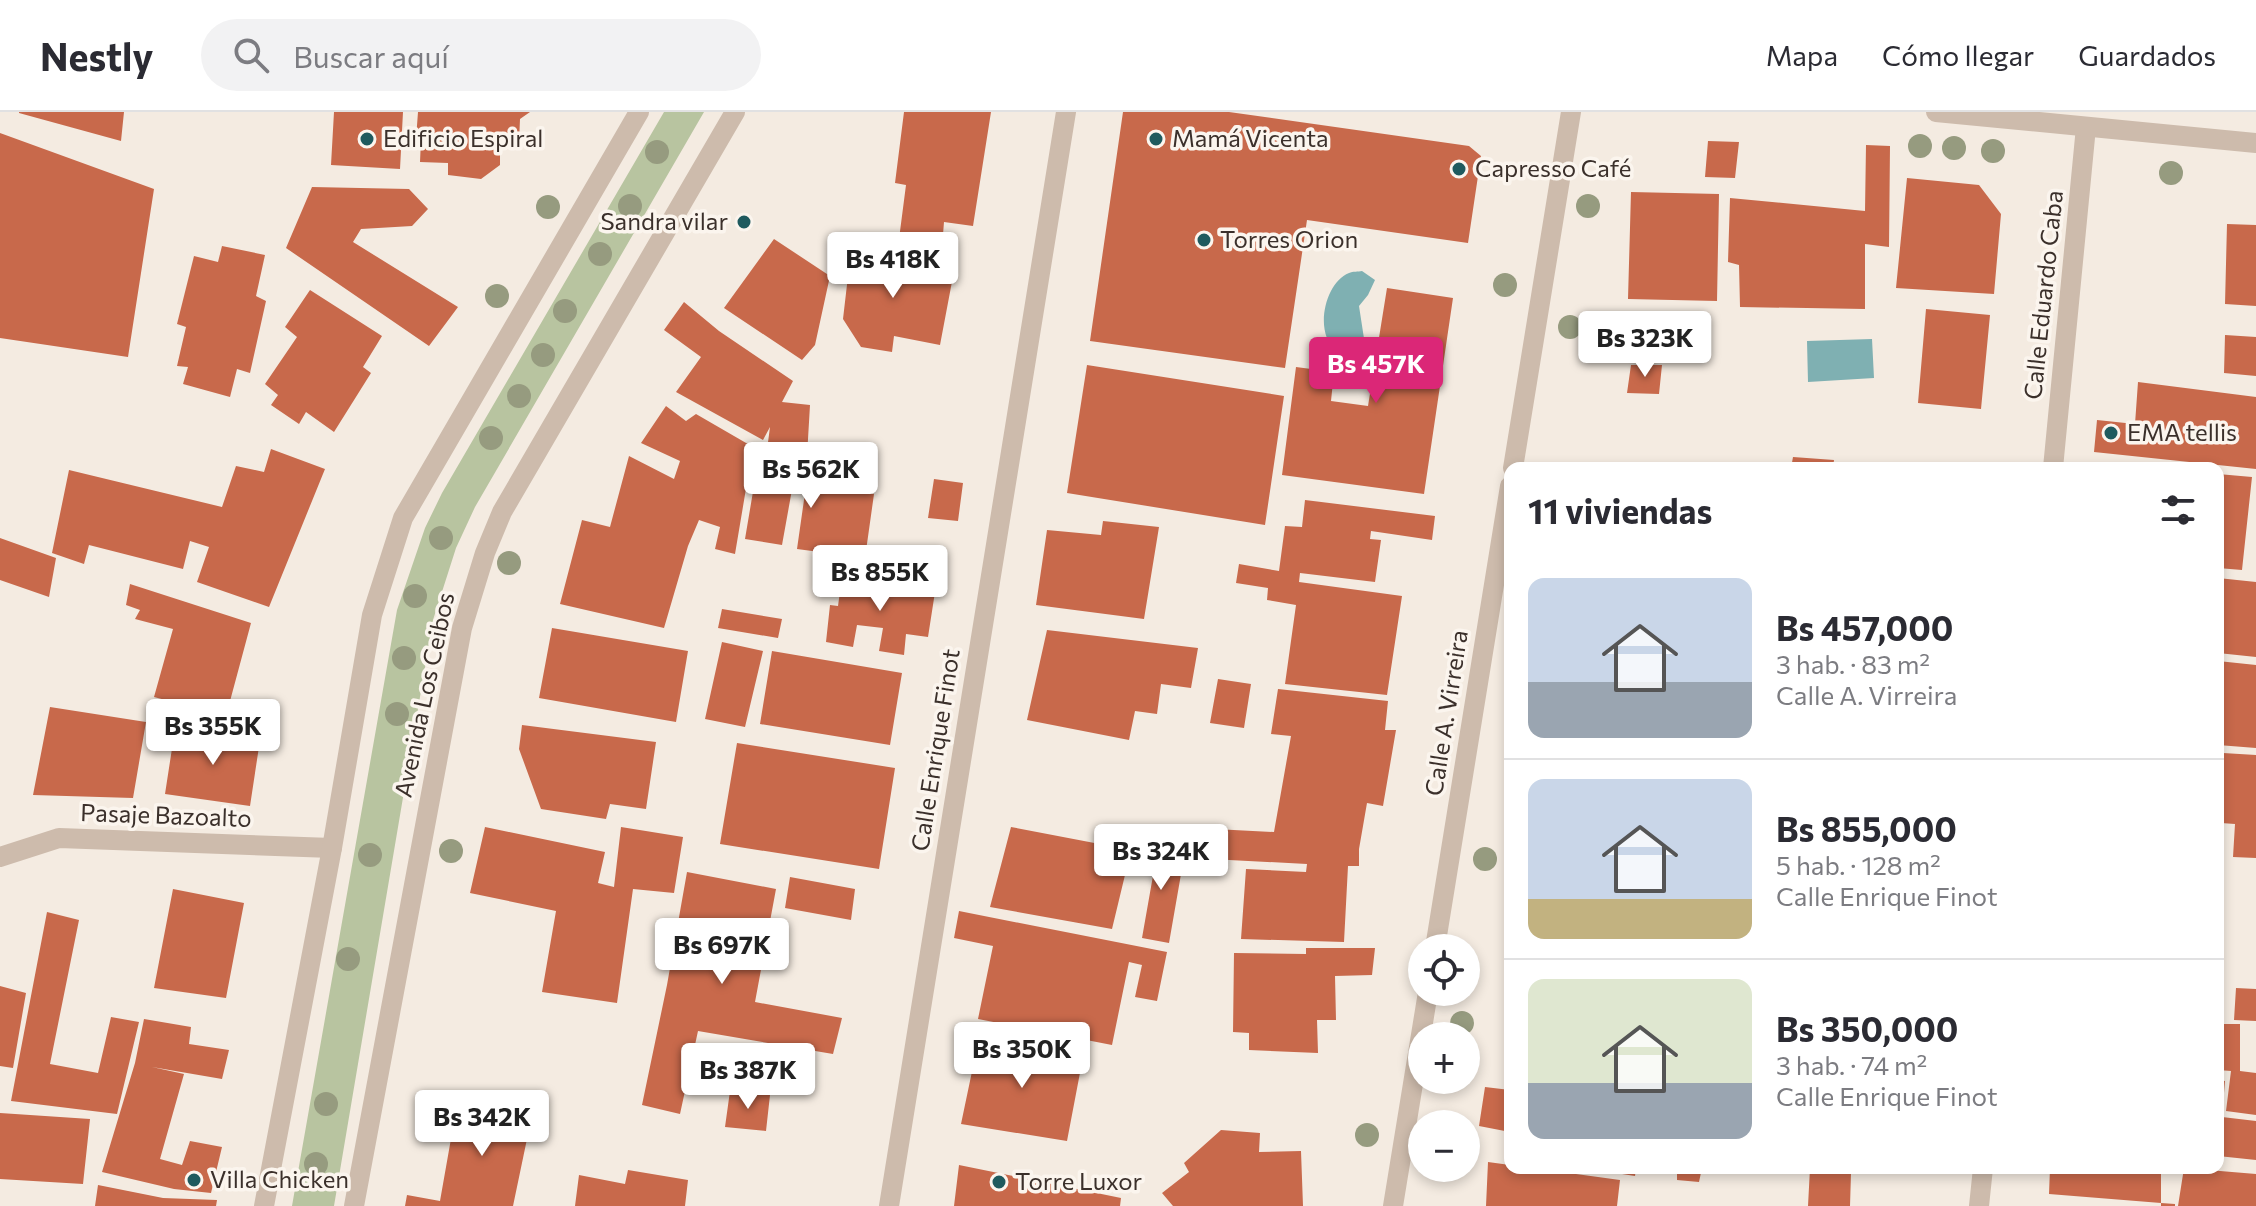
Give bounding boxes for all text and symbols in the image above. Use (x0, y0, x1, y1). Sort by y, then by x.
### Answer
search box (201, 19, 761, 91)
text: Nestly (40, 32, 153, 79)
icon: search (229, 33, 273, 77)
text: Buscar aquí (293, 37, 449, 74)
text: Mapa (1766, 38, 1838, 72)
text: Cómo llegar (1882, 38, 2034, 72)
text: Guardados (2078, 38, 2216, 72)
place label: Edificio Espiral (383, 123, 543, 152)
place label: Mamá Vicenta (1172, 123, 1329, 152)
marker: Edificio Espiral (358, 130, 376, 148)
marker: Mamá Vicenta (1147, 130, 1165, 148)
place label: Capresso Café (1475, 153, 1631, 182)
marker: Capresso Café (1450, 160, 1468, 178)
street label: Calle Eduardo Caba (2017, 189, 2068, 401)
place label: Sandra vilar (601, 206, 728, 235)
marker: Sandra vilar (735, 213, 753, 231)
place label: Torres Orion (1220, 224, 1358, 253)
marker: Torres Orion (1195, 231, 1213, 249)
pin: Bs 418K (819, 232, 967, 300)
text: Bs 418K (845, 242, 941, 273)
pin: Bs 323K (1571, 311, 1719, 379)
text: Bs 323K (1596, 321, 1694, 352)
pin: Bs 457K (1302, 337, 1450, 405)
text: Bs 457K (1327, 347, 1425, 378)
place label: EMA tellis (2127, 417, 2237, 446)
marker: EMA tellis (2102, 424, 2120, 442)
pin: Bs 562K (737, 442, 885, 510)
text: Bs 562K (762, 452, 860, 483)
icon: filters (2156, 488, 2200, 532)
text: 11 viviendas (1528, 489, 1712, 531)
pin: Bs 855K (806, 545, 954, 613)
text: Bs 855K (831, 555, 929, 586)
street label: Avenida Los Ceibos (388, 589, 459, 800)
text: Bs 457,000 (1776, 606, 1953, 648)
icon: home (1592, 610, 1688, 706)
street label: Calle A. Virreira (1418, 628, 1473, 798)
street label: Calle Enrique Finot (904, 646, 965, 853)
text: 3 hab. · 83 m² (1776, 648, 1930, 679)
text: Calle A. Virreira (1776, 679, 1957, 710)
pin: Bs 355K (139, 699, 287, 767)
text: Bs 355K (164, 709, 262, 740)
street label: Pasaje Bazoalto (80, 797, 252, 832)
text: Bs 855,000 (1776, 807, 1957, 849)
icon: home (1592, 811, 1688, 907)
pin: Bs 324K (1087, 824, 1235, 892)
text: Bs 324K (1112, 834, 1210, 865)
text: 5 hab. · 128 m² (1776, 849, 1941, 880)
text: Calle Enrique Finot (1776, 880, 1998, 911)
pin: Bs 697K (648, 918, 796, 986)
text: Bs 697K (673, 928, 771, 959)
map controls (1408, 934, 1480, 1182)
button: locate (1408, 934, 1480, 1006)
text: Bs 350,000 (1776, 1007, 1958, 1049)
icon: home (1592, 1011, 1688, 1107)
pin: Bs 350K (948, 1022, 1096, 1090)
button: + (1408, 1022, 1480, 1094)
text: Bs 350K (972, 1032, 1072, 1063)
pin: Bs 387K (674, 1043, 822, 1111)
text: 3 hab. · 74 m² (1776, 1049, 1927, 1080)
text: Bs 387K (699, 1053, 797, 1084)
text: Calle Enrique Finot (1776, 1080, 1998, 1111)
pin: Bs 342K (408, 1090, 556, 1158)
text: Bs 342K (433, 1100, 531, 1131)
button: − (1408, 1110, 1480, 1182)
place label: Villa Chicken (210, 1164, 349, 1193)
place label: Torre Luxor (1015, 1166, 1143, 1195)
marker: Villa Chicken (185, 1171, 203, 1189)
marker: Torre Luxor (990, 1173, 1008, 1191)

